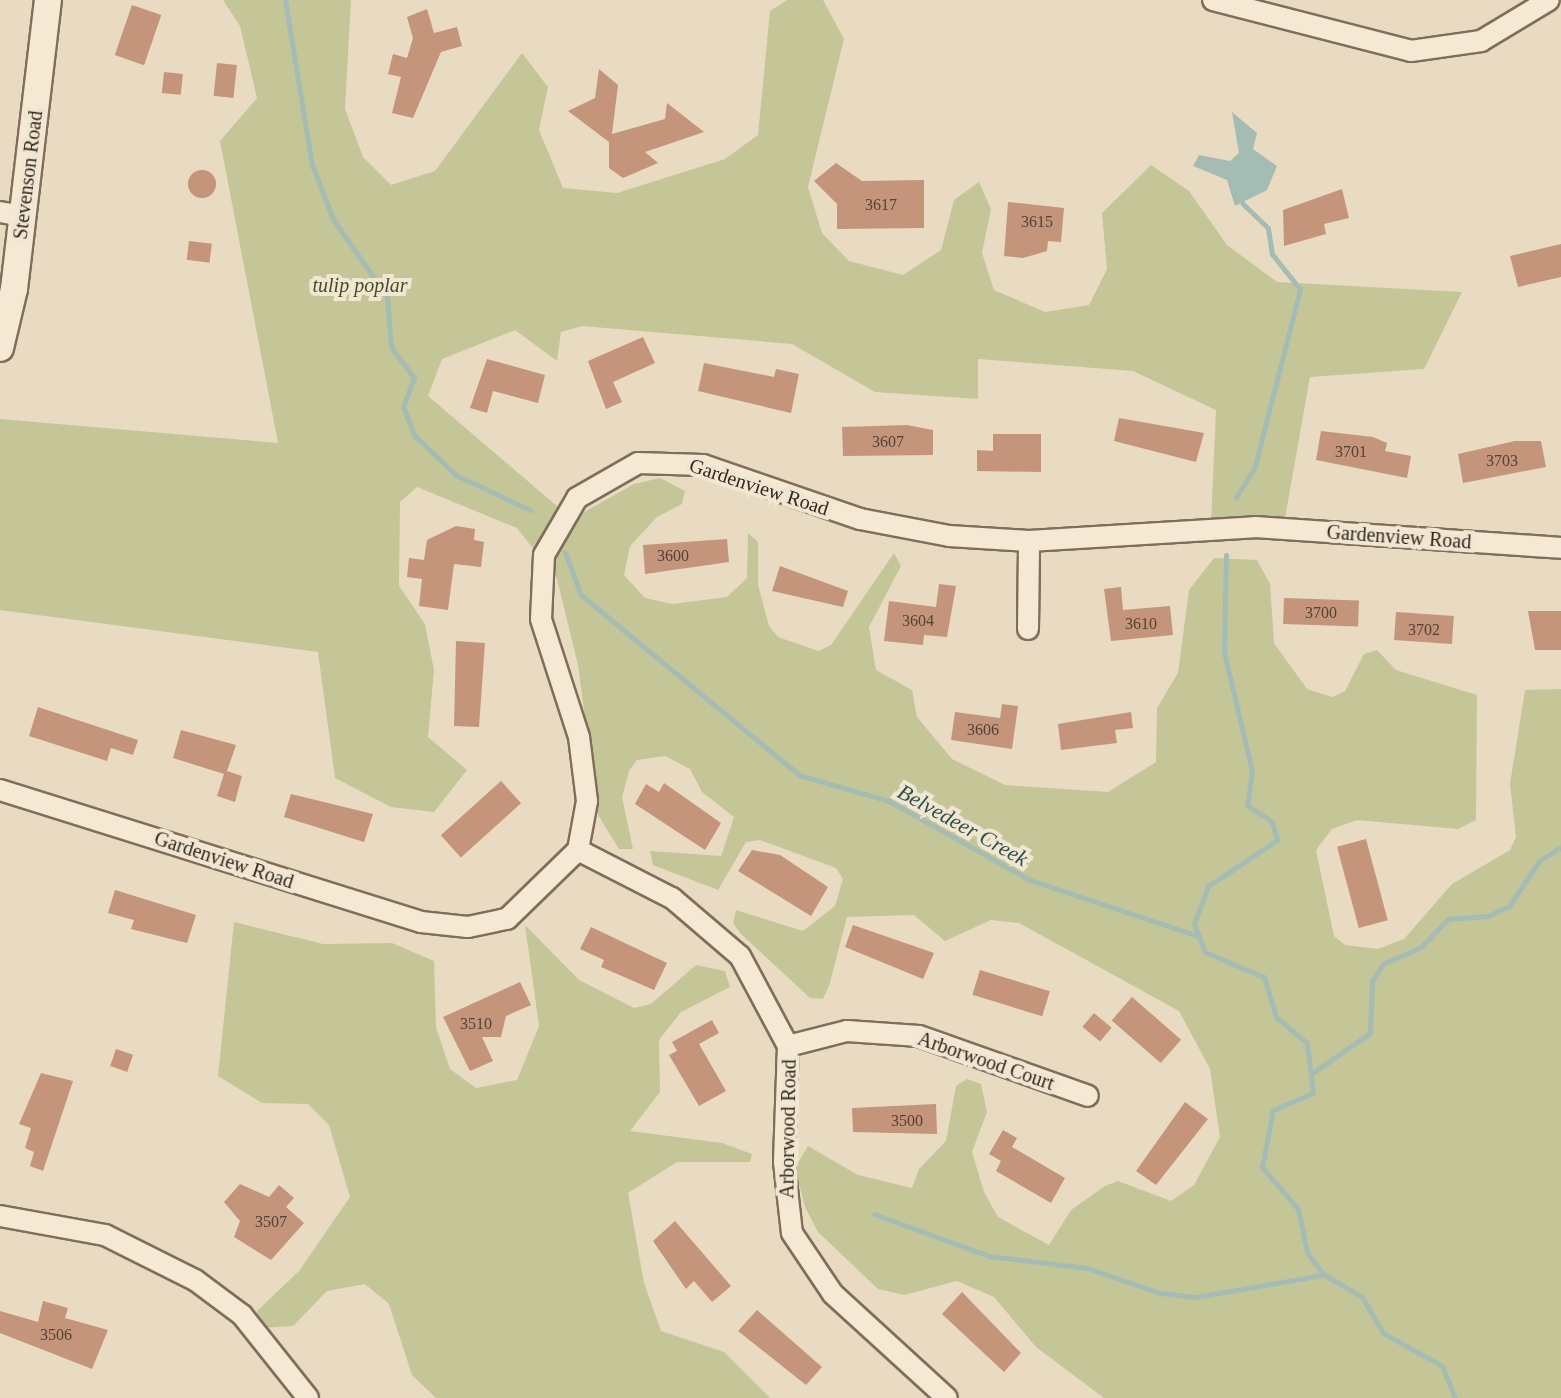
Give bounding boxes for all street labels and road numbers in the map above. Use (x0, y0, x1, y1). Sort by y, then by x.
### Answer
street label: Stevenson Road (8, 109, 48, 241)
street label: Gardenview Road (686, 453, 832, 521)
street label: Gardenview Road (1326, 520, 1472, 554)
street label: Gardenview Road (151, 826, 297, 894)
street label: Arborwood Court (915, 1026, 1057, 1096)
street label: Arborwood Road (775, 1059, 801, 1199)

